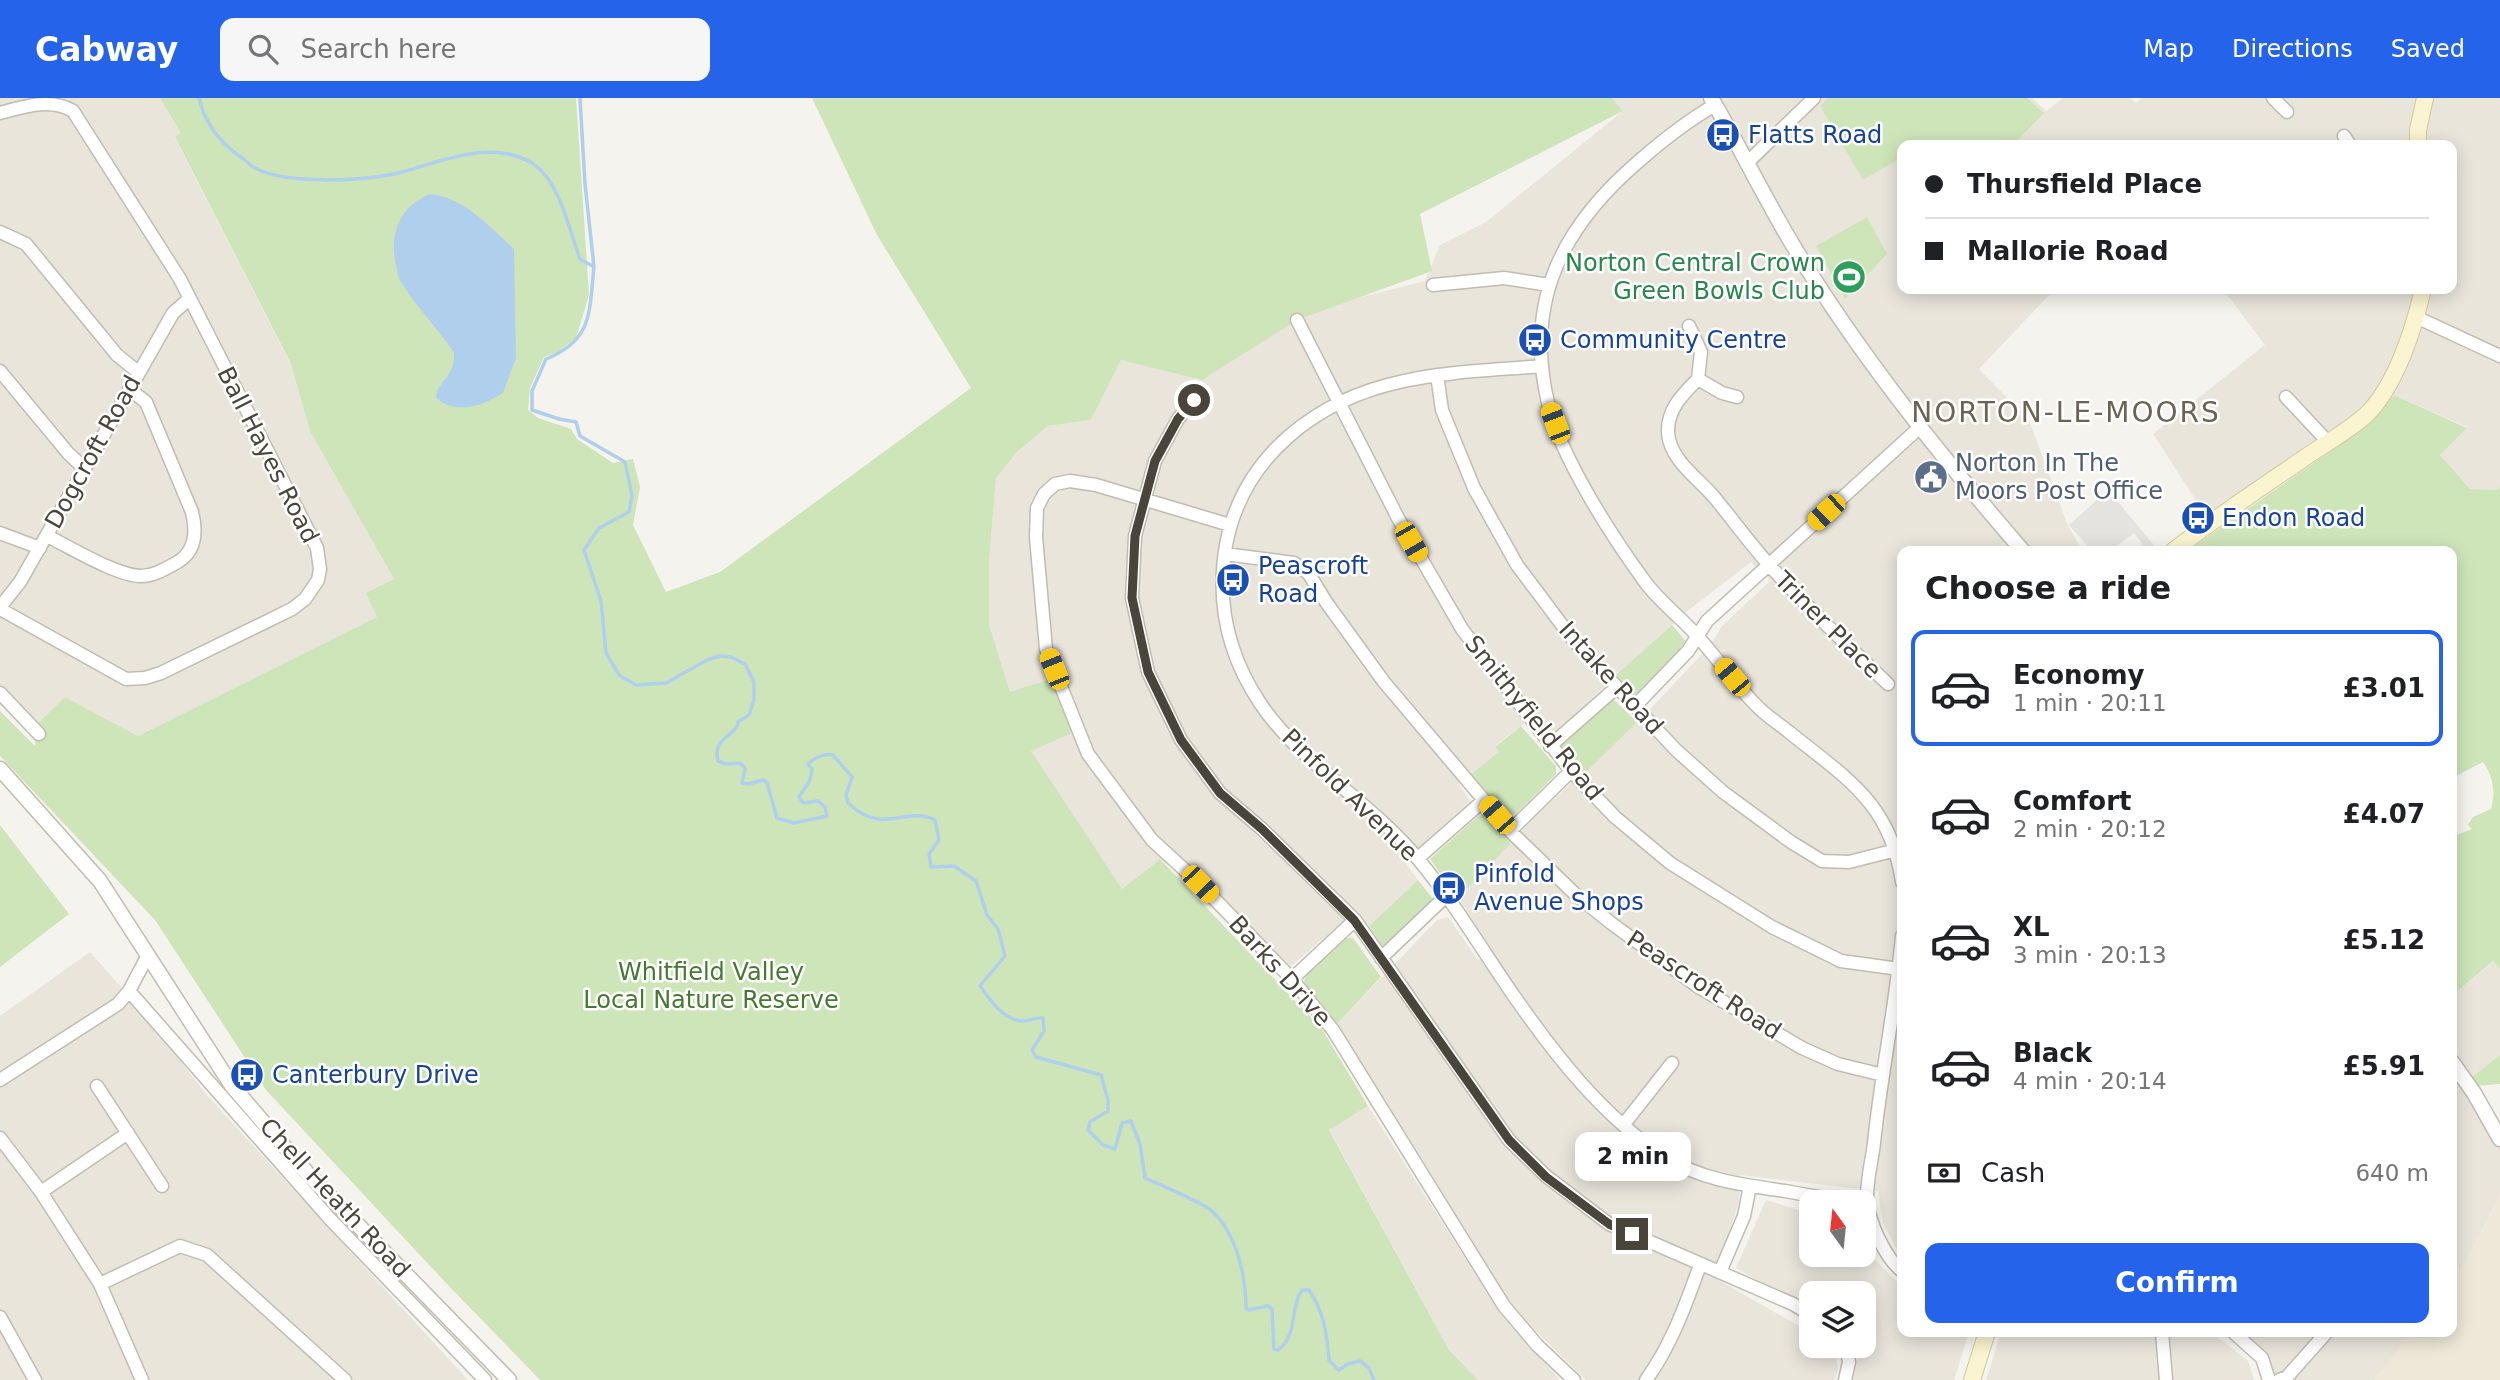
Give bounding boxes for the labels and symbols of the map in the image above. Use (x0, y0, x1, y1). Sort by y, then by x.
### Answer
bus stop icon: Flatts Road (1704, 116, 1742, 154)
place label: Flatts Road (1748, 121, 1882, 149)
place label: Norton Central Crown Green Bowls Club (1565, 249, 1825, 305)
sports icon: Norton Central Crown Green Bowls Club (1830, 258, 1868, 296)
bus stop icon: Community Centre (1516, 321, 1554, 359)
place label: Community Centre (1560, 326, 1787, 354)
street label: Ball Hayes Road (211, 362, 325, 548)
street label: Dogcroft Road (39, 370, 147, 534)
route start (1178, 384, 1210, 416)
district label: NORTON-LE-MOORS (1911, 396, 2221, 429)
car (1538, 400, 1573, 446)
place label: Norton In The Moors Post Office (1955, 449, 2163, 505)
public building icon: Norton In The Moors Post Office (1912, 458, 1950, 496)
car (1804, 490, 1849, 534)
bus stop icon: Endon Road (2179, 499, 2217, 537)
place label: Endon Road (2222, 504, 2365, 532)
car (1392, 519, 1431, 565)
place label: Peascroft Road (1258, 552, 1368, 608)
bus stop icon: Peascroft Road (1214, 561, 1252, 599)
street label: Triner Place (1768, 565, 1887, 684)
street label: Intake Road (1553, 616, 1669, 740)
street label: Smithyfield Road (1459, 630, 1609, 806)
car (1037, 646, 1072, 692)
car (1711, 654, 1754, 700)
street label: Pinfold Avenue (1276, 723, 1424, 867)
car (1476, 792, 1519, 838)
place label: Pinfold Avenue Shops (1474, 860, 1644, 916)
car (1178, 862, 1223, 906)
bus stop icon: Pinfold Avenue Shops (1430, 869, 1468, 907)
street label: Barks Drive (1223, 910, 1337, 1032)
street label: Peascroft Road (1622, 925, 1786, 1045)
park label: Whitfield Valley Local Nature Reserve (583, 958, 839, 1014)
bus stop icon: Canterbury Drive (228, 1056, 266, 1094)
place label: Canterbury Drive (272, 1061, 479, 1089)
street label: Chell Heath Road (254, 1112, 416, 1284)
callout: 2 min (1574, 1132, 1690, 1182)
north arrow (1799, 1190, 1876, 1267)
route end (1616, 1218, 1648, 1250)

